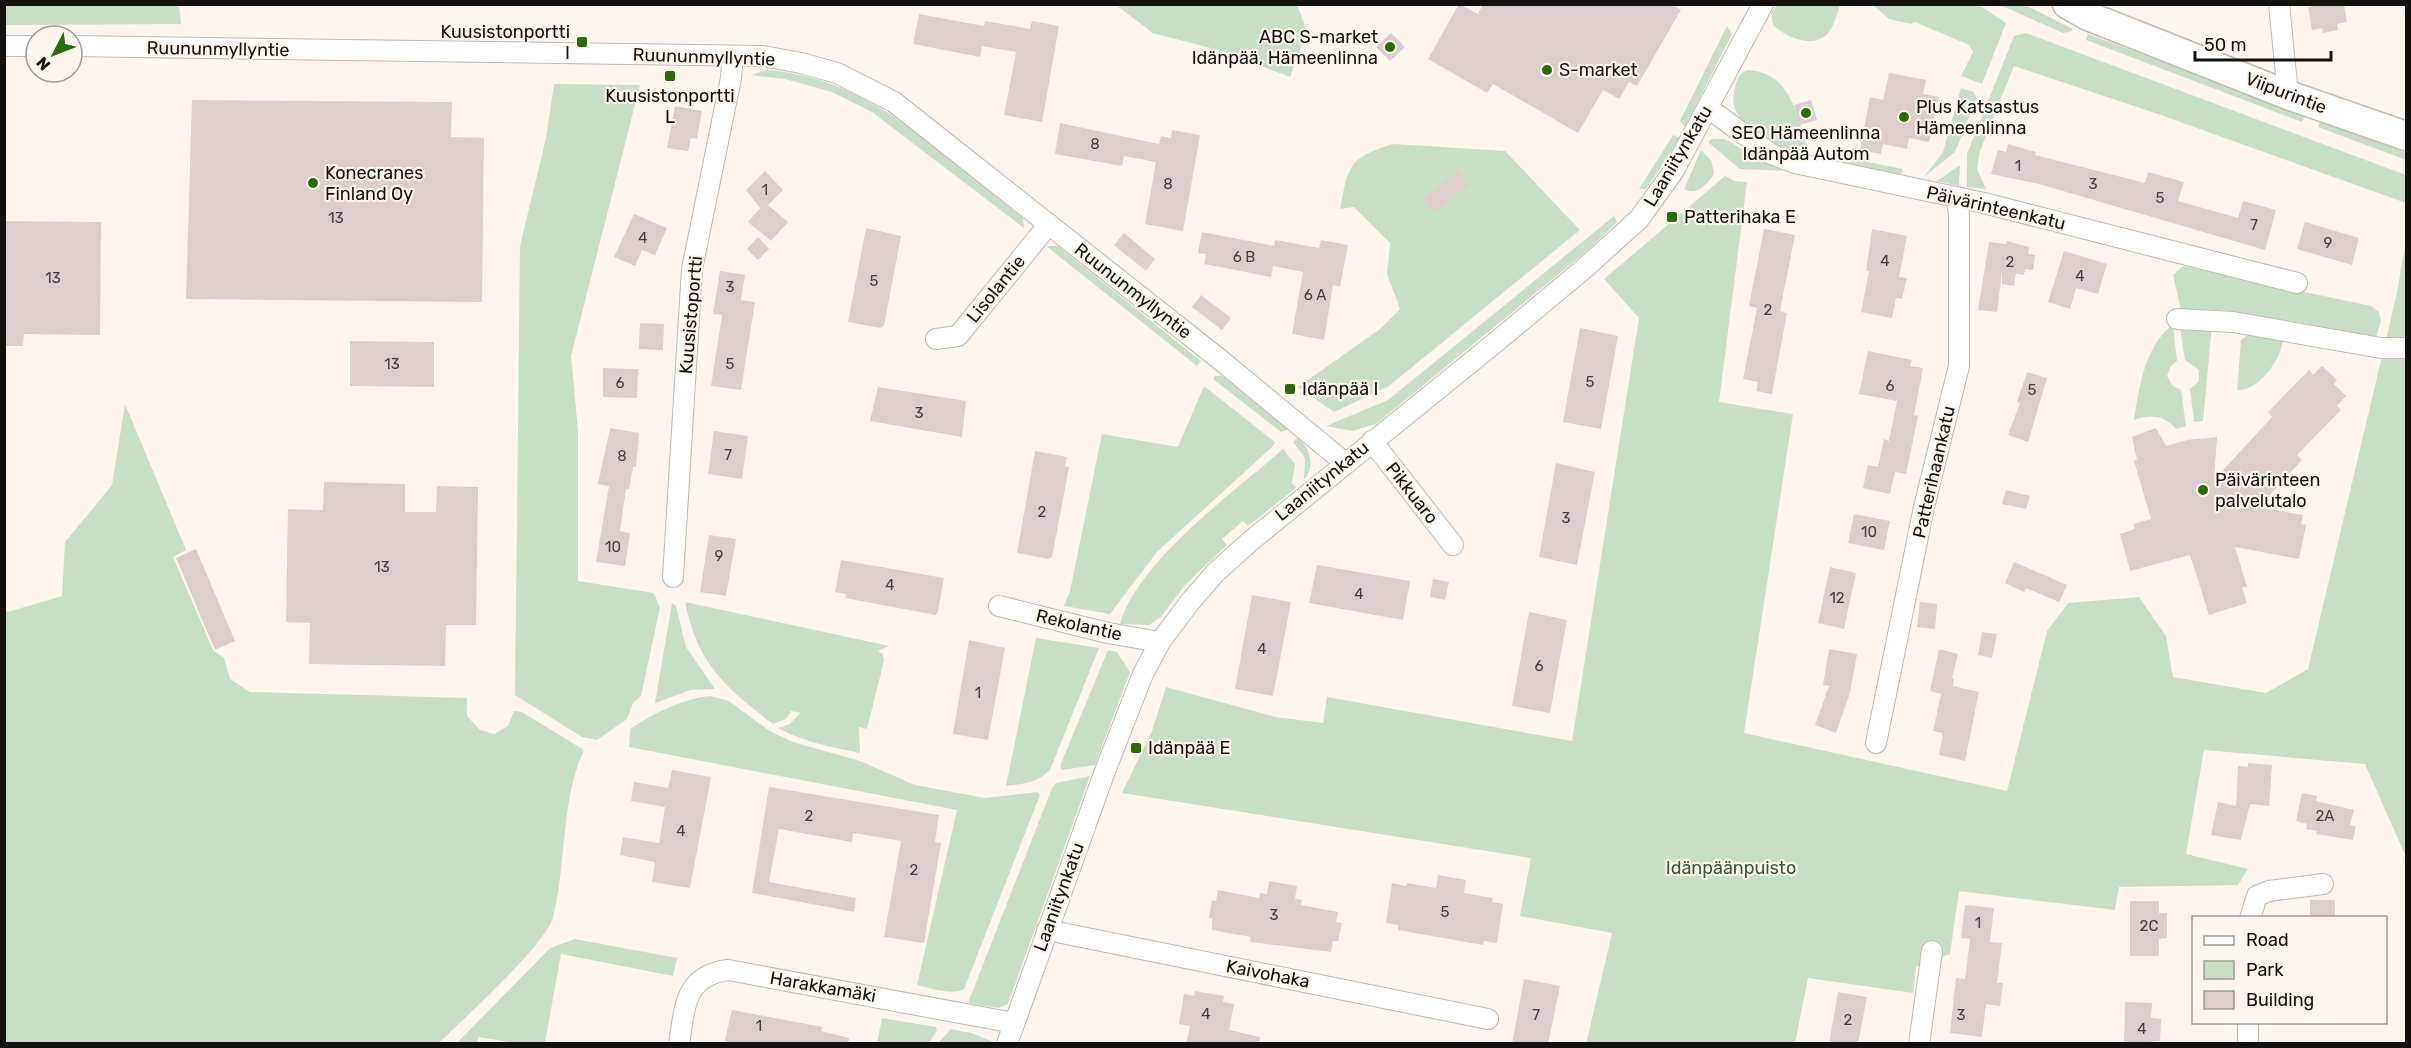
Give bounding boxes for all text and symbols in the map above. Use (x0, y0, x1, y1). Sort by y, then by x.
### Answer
place label: Kuusistonportti I (441, 21, 570, 64)
north arrow (24, 24, 84, 84)
scale bar (2195, 24, 2332, 62)
place label: ABC S-market Idänpää, Hämeenlinna (1192, 26, 1378, 69)
text: 50 m (2204, 34, 2247, 56)
marker: Kuusistonportti I (575, 35, 589, 49)
street label: Ruununmyllyntie (146, 37, 290, 61)
marker: ABC S-market Idänpää, Hämeenlinna (1383, 40, 1397, 54)
street label: Ruununmyllyntie (632, 44, 776, 70)
text: N (32, 53, 54, 74)
place label: S-market (1559, 59, 1637, 81)
marker: S-market (1540, 63, 1554, 77)
street label: Viipurintie (2242, 67, 2330, 119)
marker: Kuusistonportti L (663, 69, 677, 83)
place label: Kuusistonportti L (605, 85, 735, 128)
place label: Plus Katsastus Hämeenlinna (1916, 96, 2039, 139)
street label: Laaniitynkatu (1639, 101, 1717, 211)
marker: SEO Hämeenlinna Idänpää Autom (1799, 106, 1813, 120)
marker: Plus Katsastus Hämeenlinna (1897, 110, 1911, 124)
place label: SEO Hämeenlinna Idänpää Autom (1732, 122, 1880, 165)
house number: 8 (1090, 135, 1100, 153)
house number: 1 (2015, 157, 2021, 175)
place label: Konecranes Finland Oy (325, 162, 423, 205)
house number: 8 (1163, 175, 1173, 193)
house number: 3 (2088, 175, 2098, 193)
marker: Konecranes Finland Oy (306, 176, 320, 190)
house number: 1 (762, 181, 768, 199)
street label: Päivärinteenkatu (1924, 181, 2068, 235)
house number: 5 (2156, 189, 2165, 207)
place label: Patterihaka E (1684, 206, 1796, 228)
house number: 13 (328, 209, 344, 227)
marker: Patterihaka E (1665, 210, 1679, 224)
house number: 7 (2250, 216, 2258, 234)
house number: 4 (638, 229, 648, 247)
house number: 9 (2324, 234, 2333, 252)
street label: Ruununmyllyntie (1070, 238, 1196, 344)
house number: 6 B (1233, 248, 1255, 266)
street label: Lisolantie (962, 251, 1030, 327)
house number: 4 (1880, 252, 1890, 270)
house number: 2 (2006, 253, 2015, 271)
street label: Kuusistoportti (675, 255, 707, 375)
house number: 4 (2075, 267, 2085, 285)
house number: 13 (45, 269, 61, 287)
house number: 5 (870, 272, 879, 290)
house number: 3 (725, 278, 735, 296)
house number: 6 A (1304, 286, 1326, 304)
house number: 2 (1764, 301, 1773, 319)
house number: 13 (384, 355, 400, 373)
house number: 5 (726, 355, 735, 373)
house number: 5 (1586, 373, 1595, 391)
house number: 6 (615, 374, 625, 392)
house number: 6 (1885, 377, 1895, 395)
place label: Idänpää I (1302, 378, 1378, 400)
house number: 5 (2028, 381, 2037, 399)
marker: Idänpää I (1283, 382, 1297, 396)
house number: 3 (914, 404, 924, 422)
street label: Patterihaankatu (1908, 404, 1960, 540)
street label: Laaniitynkatu (1271, 436, 1373, 526)
house number: 7 (724, 446, 732, 464)
house number: 8 (617, 447, 627, 465)
street label: Pikkuaro (1381, 458, 1443, 528)
place label: Päivärinteen palvelutalo (2215, 469, 2320, 512)
marker: Päivärinteen palvelutalo (2196, 483, 2210, 497)
house number: 2 (1038, 503, 1047, 521)
house number: 3 (1561, 509, 1571, 527)
house number: 10 (1861, 523, 1877, 541)
house number: 10 (605, 538, 621, 556)
house number: 9 (715, 547, 724, 565)
house number: 13 (374, 558, 390, 576)
house number: 4 (885, 576, 895, 594)
house number: 4 (1354, 585, 1364, 603)
house number: 12 (1829, 589, 1845, 607)
street label: Rekolantie (1034, 604, 1124, 646)
house number: 4 (1257, 640, 1267, 658)
house number: 6 (1534, 657, 1544, 675)
house number: 1 (975, 684, 981, 702)
place label: Idänpää E (1148, 737, 1230, 759)
marker: Idänpää E (1129, 741, 1143, 755)
house number: 2 (805, 807, 814, 825)
house number: 2A (2316, 807, 2334, 825)
house number: 4 (676, 822, 686, 840)
street label: Laaniitynkatu (1029, 840, 1089, 954)
park label: Idänpäänpuisto (1666, 857, 1796, 879)
house number: 2 (910, 861, 919, 879)
house number: 5 (1441, 903, 1450, 921)
house number: 3 (1269, 906, 1279, 924)
house number: 1 (1975, 914, 1981, 932)
legend (2192, 916, 2387, 1024)
house number: 2C (2140, 917, 2158, 935)
text: Road (2246, 929, 2289, 951)
street label: Kaivohaka (1224, 955, 1312, 993)
text: Park (2246, 959, 2284, 981)
street label: Harakkamäki (768, 967, 878, 1007)
text: Building (2246, 989, 2314, 1011)
house number: 4 (1201, 1005, 1211, 1023)
house number: 7 (1532, 1006, 1540, 1024)
house number: 3 (1956, 1006, 1966, 1024)
house number: 2 (1844, 1011, 1853, 1029)
house number: 1 (756, 1017, 762, 1035)
house number: 4 (2137, 1020, 2147, 1038)

